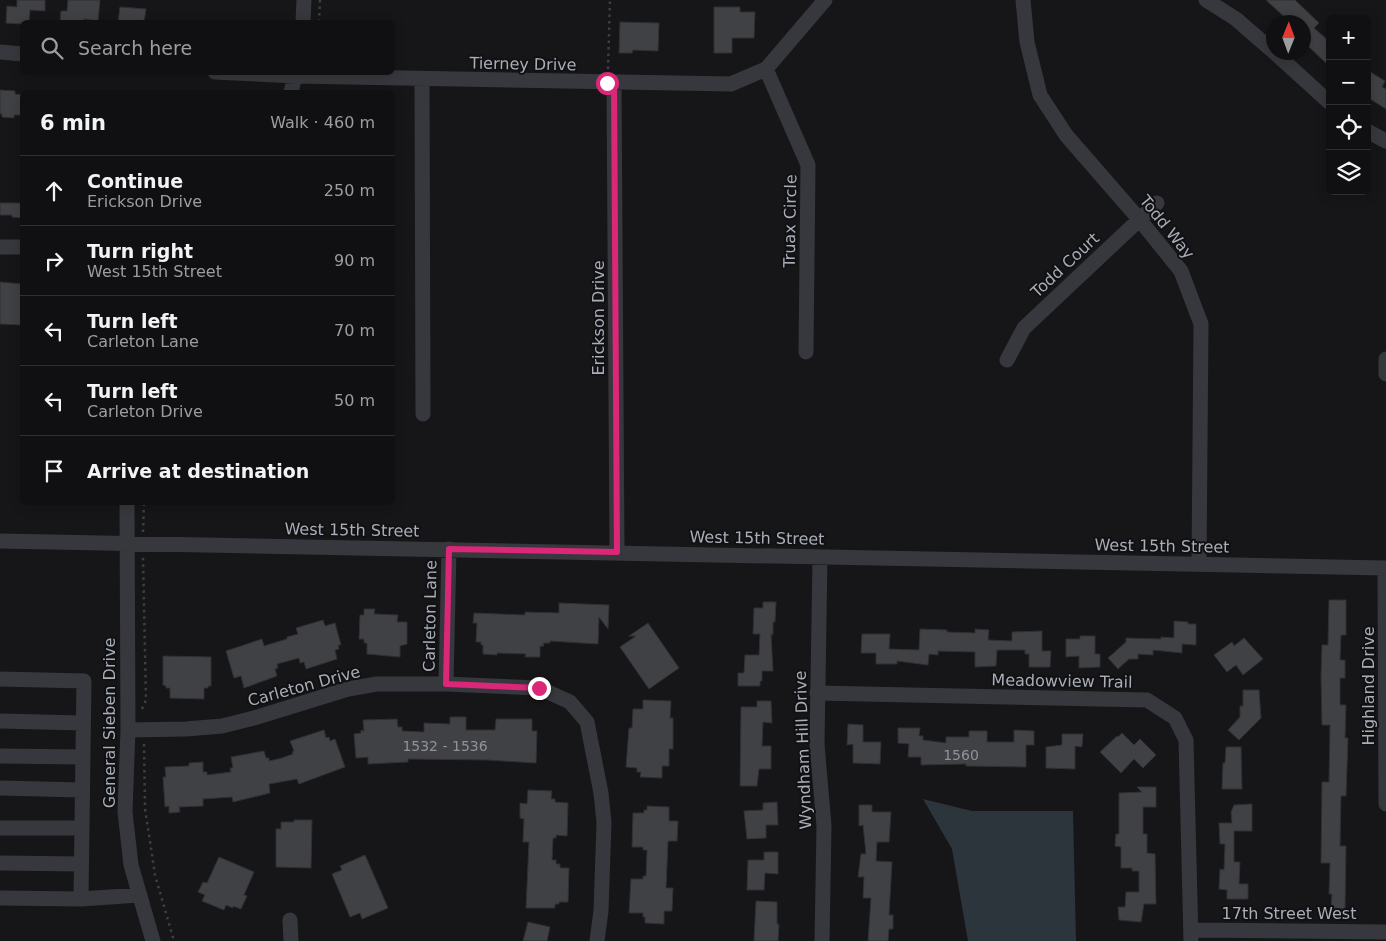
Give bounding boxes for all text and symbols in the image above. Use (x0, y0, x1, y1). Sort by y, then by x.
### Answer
north arrow (1266, 15, 1311, 60)
map controls (1326, 15, 1371, 195)
button: + (1326, 15, 1371, 60)
search box (20, 20, 395, 75)
icon: search (38, 34, 66, 62)
text: Search here (78, 37, 192, 59)
street label: Tierney Drive (468, 54, 577, 74)
button: − (1326, 60, 1371, 105)
route start (596, 72, 619, 95)
button: locate (1326, 105, 1371, 150)
text: 6 min (40, 111, 106, 135)
text: Walk · 460 m (270, 113, 375, 132)
button: layers (1326, 150, 1371, 195)
text: Continue (87, 170, 183, 192)
street label: Truax Circle (780, 174, 800, 269)
icon: ahead (40, 177, 68, 205)
text: 250 m (324, 181, 375, 200)
street label: Todd Way (1135, 191, 1198, 263)
text: Erickson Drive (87, 192, 202, 211)
street label: Todd Court (1026, 229, 1103, 302)
text: Turn right (87, 240, 193, 262)
icon: right (40, 247, 68, 275)
text: 90 m (334, 251, 375, 270)
street label: Erickson Drive (589, 260, 608, 376)
text: West 15th Street (87, 262, 222, 281)
text: Turn left (87, 310, 178, 332)
icon: left (40, 317, 68, 345)
text: 70 m (334, 321, 375, 340)
text: Carleton Lane (87, 332, 199, 351)
text: Turn left (87, 380, 178, 402)
icon: left (40, 387, 68, 415)
text: 50 m (334, 391, 375, 410)
text: Carleton Drive (87, 402, 203, 421)
icon: arrive (40, 457, 68, 485)
text: Arrive at destination (87, 460, 309, 482)
street label: West 15th Street (284, 519, 420, 541)
street label: West 15th Street (689, 527, 825, 549)
street label: West 15th Street (1094, 535, 1230, 557)
street label: Carleton Lane (420, 560, 440, 672)
street label: Highland Drive (1359, 626, 1378, 746)
street label: General Sieben Drive (100, 638, 119, 808)
street label: Carleton Drive (246, 662, 362, 710)
street label: Wyndham Hill Drive (791, 670, 815, 830)
street label: Meadowview Trail (991, 670, 1133, 692)
route end (528, 677, 551, 700)
house number: 1532 - 1536 (402, 738, 488, 754)
house number: 1560 (943, 747, 979, 763)
street label: 17th Street West (1222, 904, 1356, 923)

